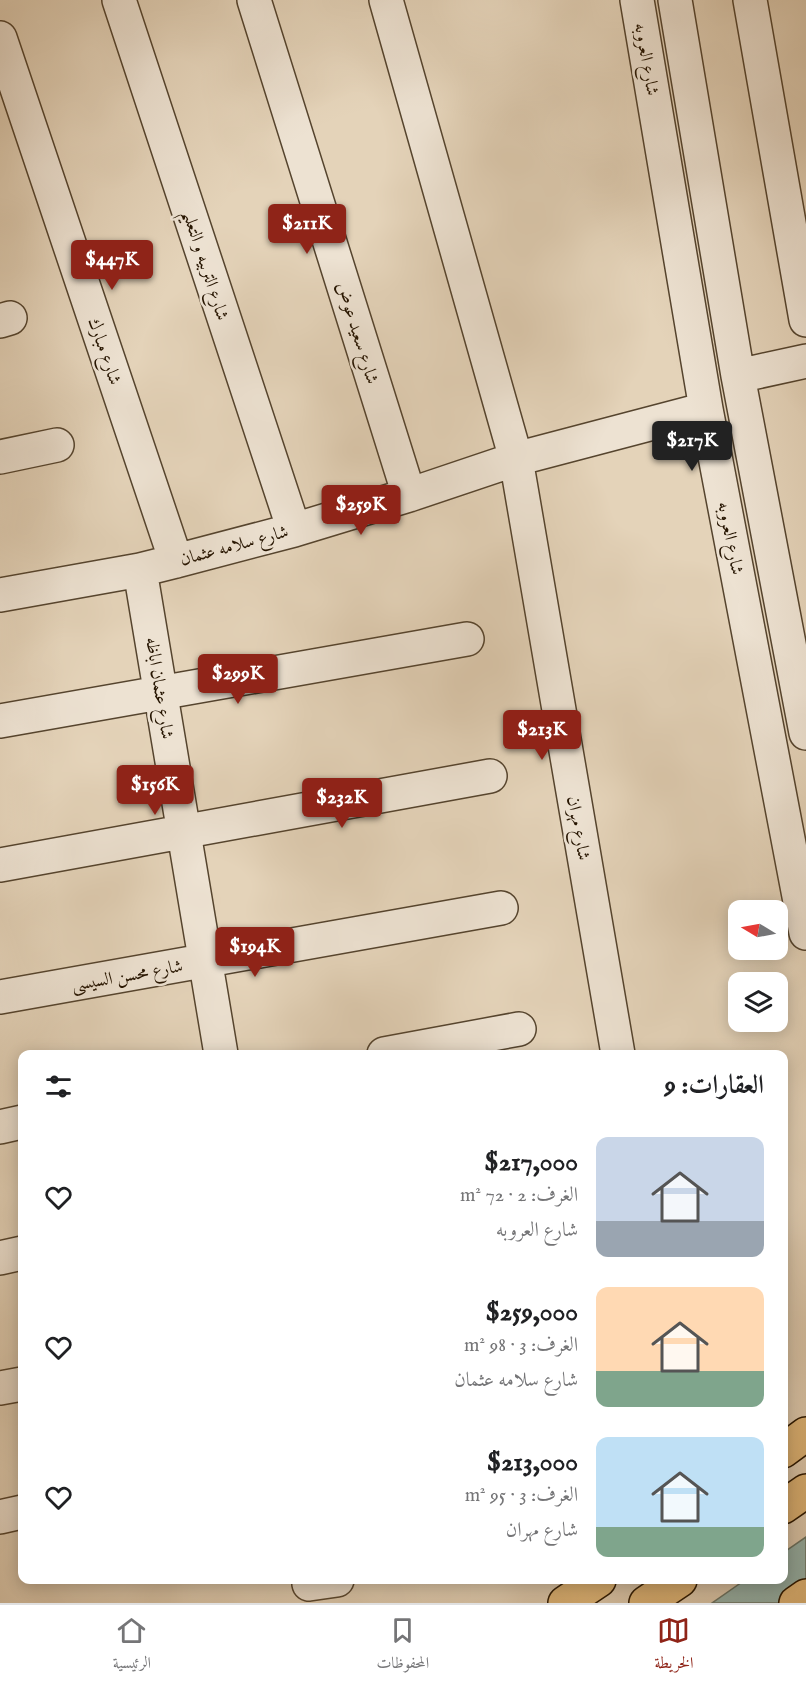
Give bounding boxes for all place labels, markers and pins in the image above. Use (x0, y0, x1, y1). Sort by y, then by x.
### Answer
pin: $211K (265, 204, 349, 255)
pin: $447K (70, 240, 154, 291)
pin: $217K (650, 421, 734, 472)
pin: $259K (319, 485, 403, 536)
pin: $299K (196, 654, 280, 705)
pin: $213K (500, 710, 584, 761)
pin: $156K (113, 765, 197, 816)
pin: $232K (300, 778, 384, 829)
pin: $194K (213, 927, 297, 978)

